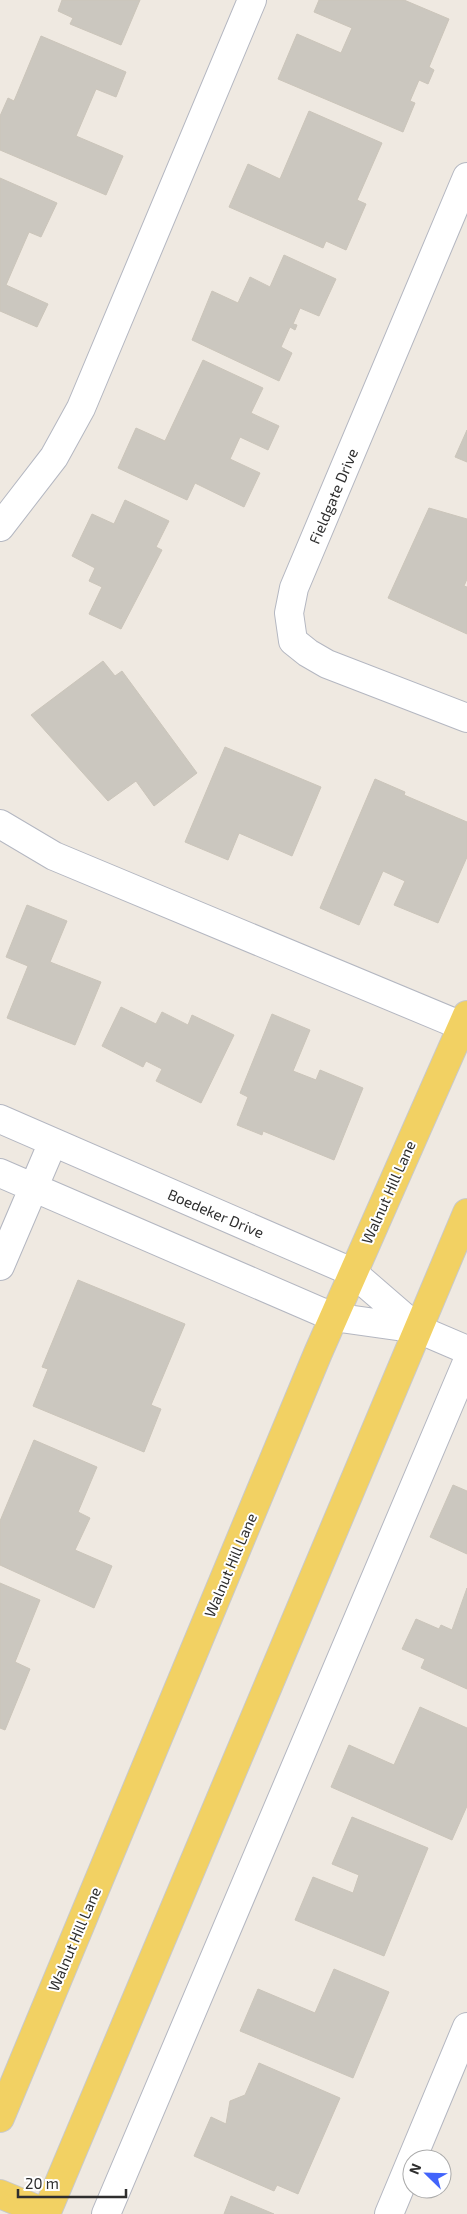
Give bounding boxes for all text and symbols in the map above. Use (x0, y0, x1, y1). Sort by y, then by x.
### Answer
street label: Fieldgate Drive (305, 445, 361, 547)
street label: Walnut Hill Lane (357, 1137, 419, 1247)
street label: Boedeker Drive (165, 1185, 267, 1241)
street label: Walnut Hill Lane (200, 1510, 260, 1620)
street label: Walnut Hill Lane (44, 1884, 104, 1994)
north arrow (402, 2149, 452, 2199)
text: N (405, 2161, 424, 2177)
scale bar (18, 2166, 125, 2198)
text: 20 m (25, 2174, 59, 2192)

